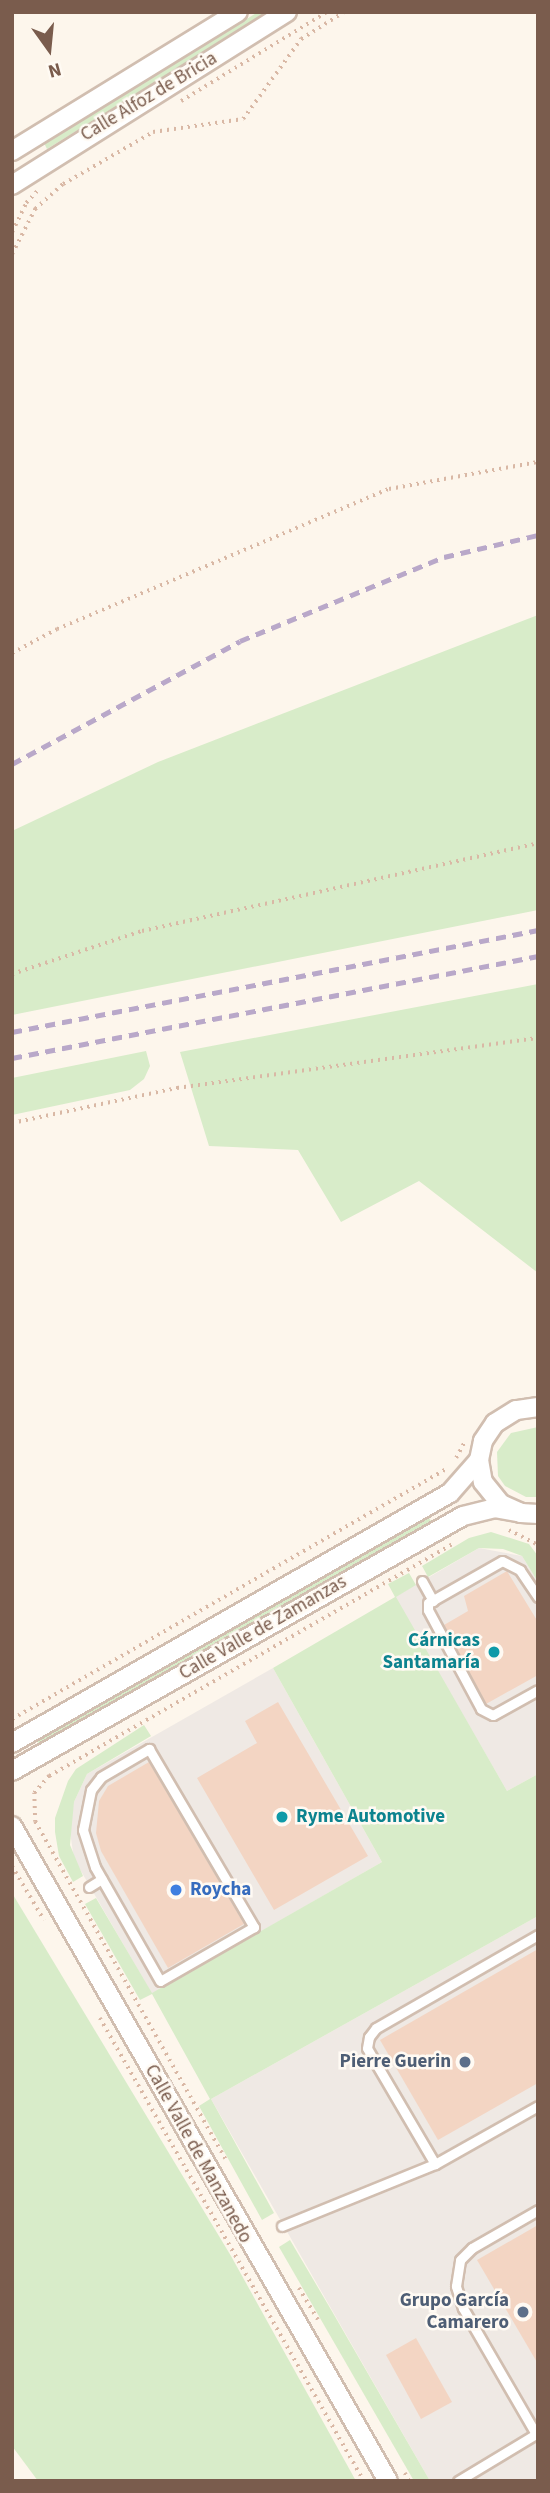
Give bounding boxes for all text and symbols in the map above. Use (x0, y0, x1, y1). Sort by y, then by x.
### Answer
north arrow (14, 14, 84, 84)
street label: Calle Alfoz de Bricia (77, 47, 221, 147)
text: N (45, 55, 64, 84)
street label: Calle Valle de Zamanzas (175, 1571, 351, 1685)
place label: Cárnicas Santamaría (383, 1630, 480, 1674)
marker: Cárnicas Santamaría (486, 1644, 502, 1660)
place label: Ryme Automotive (296, 1806, 445, 1828)
marker: Ryme Automotive (274, 1809, 290, 1825)
place label: Roycha (190, 1879, 251, 1901)
marker: Roycha (168, 1882, 184, 1898)
place label: Pierre Guerin (340, 2051, 451, 2073)
marker: Pierre Guerin (457, 2054, 473, 2070)
street label: Calle Valle de Manzanedo (139, 2061, 257, 2247)
place label: Grupo García Camarero (400, 2290, 509, 2334)
marker: Grupo García Camarero (515, 2304, 531, 2320)

